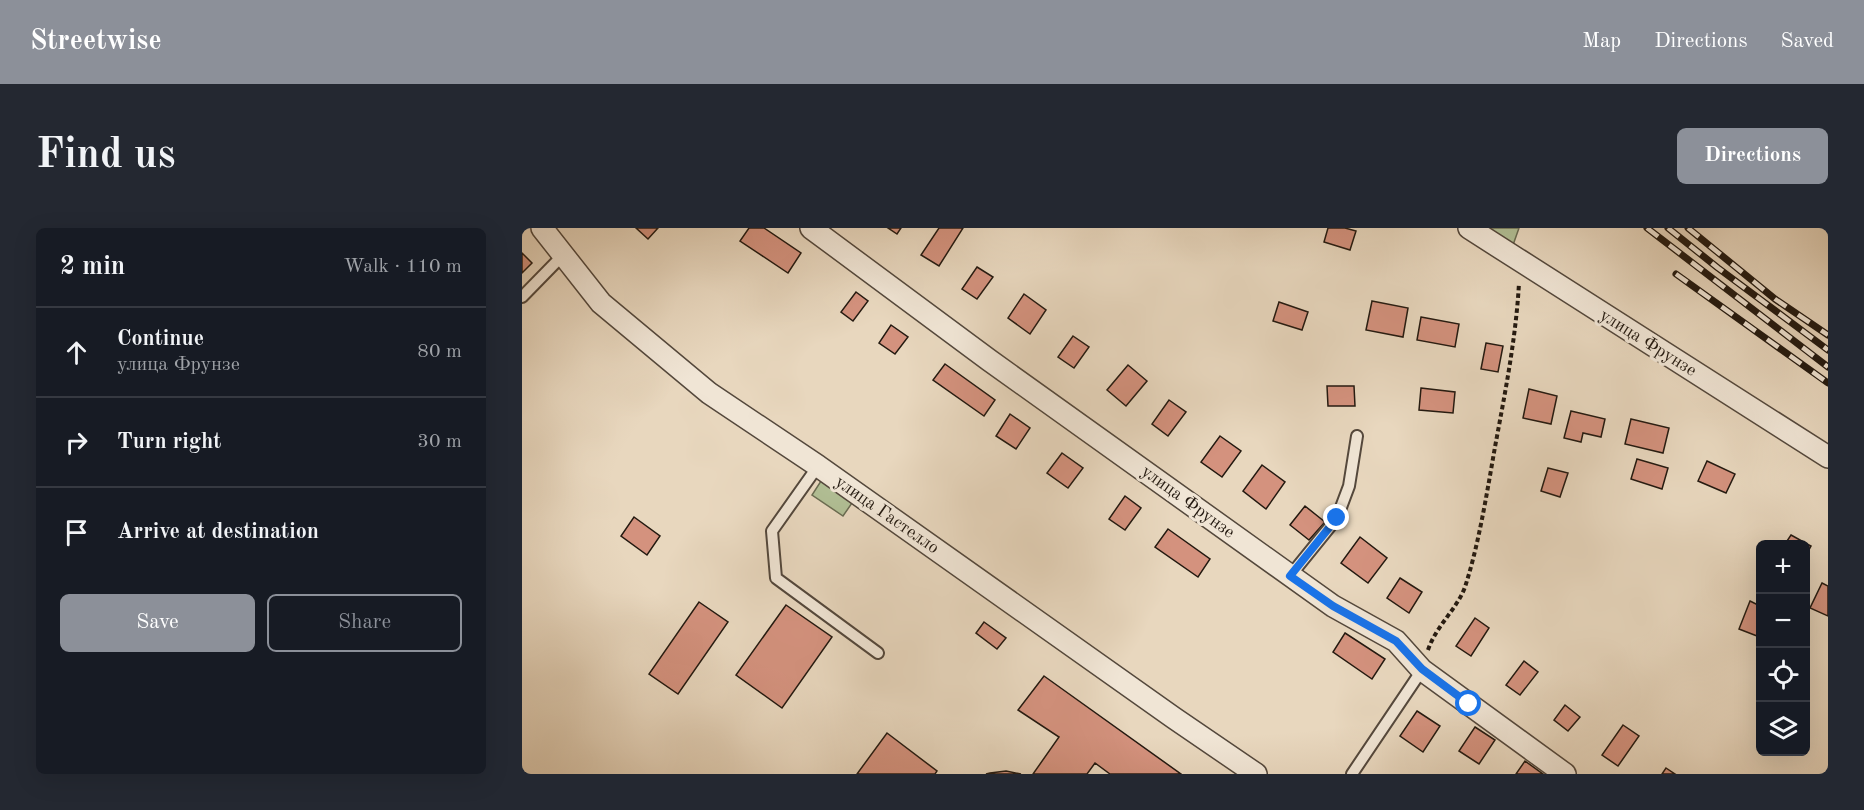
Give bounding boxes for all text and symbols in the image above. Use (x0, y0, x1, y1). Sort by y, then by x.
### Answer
text: Streetwise (30, 28, 162, 56)
text: Map (1582, 31, 1621, 52)
text: Directions (1654, 31, 1748, 52)
text: Saved (1781, 31, 1834, 52)
button: Directions (1677, 128, 1828, 184)
text: Find us (36, 135, 175, 177)
text: 2 min (60, 254, 125, 280)
text: Walk · 110 m (343, 257, 462, 277)
street label: улица Фрунзе (1596, 306, 1700, 380)
text: Continue (117, 328, 204, 350)
icon: ahead (60, 336, 93, 369)
text: 80 m (417, 342, 462, 362)
text: улица Фрунзе (117, 355, 240, 375)
icon: right (60, 426, 93, 459)
text: Turn right (117, 431, 221, 453)
text: 30 m (417, 432, 462, 452)
street label: улица Фрунзе (1138, 462, 1238, 542)
street label: улица Гастелло (832, 473, 942, 558)
route end (1323, 504, 1349, 530)
icon: arrive (60, 516, 93, 549)
text: Arrive at destination (117, 521, 319, 543)
map controls (1756, 540, 1810, 756)
button: + (1756, 540, 1810, 594)
button: Save (60, 594, 255, 652)
button: Share (267, 594, 462, 652)
button: − (1756, 594, 1810, 648)
button: locate (1756, 648, 1810, 702)
route start (1455, 690, 1481, 716)
button: layers (1756, 702, 1810, 756)

